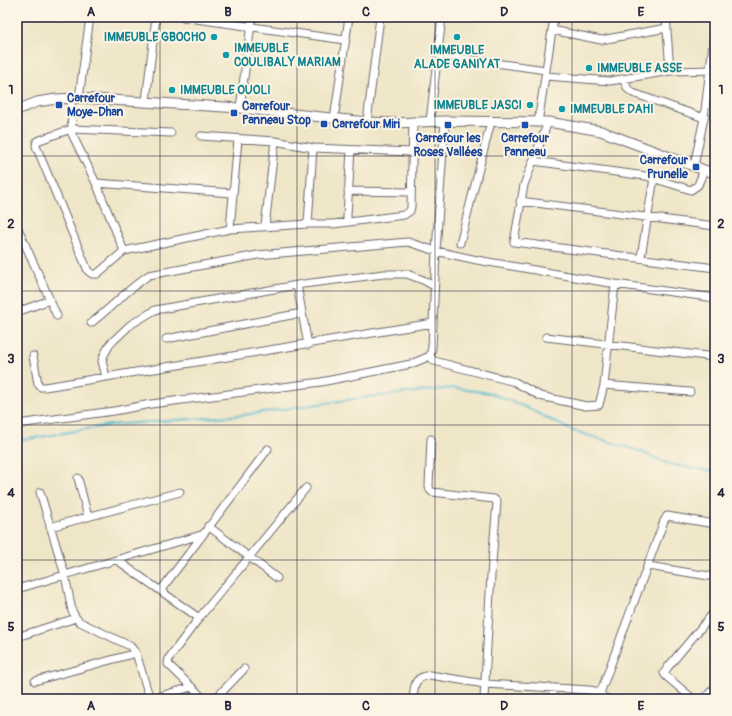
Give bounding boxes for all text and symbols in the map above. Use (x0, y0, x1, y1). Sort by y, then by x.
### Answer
text: A (87, 4, 96, 20)
text: B (224, 4, 232, 20)
text: C (362, 4, 370, 20)
text: D (500, 4, 508, 20)
text: E (638, 4, 645, 20)
place label: IMMEUBLE GBOCHO (104, 30, 206, 45)
marker: IMMEUBLE GBOCHO (209, 32, 219, 42)
marker: IMMEUBLE ALADE GANIYAT (452, 32, 462, 42)
place label: IMMEUBLE COULIBALY MARIAM (234, 41, 341, 70)
place label: IMMEUBLE ALADE GANIYAT (414, 43, 501, 72)
marker: IMMEUBLE COULIBALY MARIAM (221, 50, 231, 60)
place label: IMMEUBLE ASSE (597, 61, 683, 76)
marker: IMMEUBLE ASSE (584, 63, 594, 73)
text: 1 (8, 82, 14, 98)
text: 1 (718, 82, 724, 98)
place label: IMMEUBLE OUOLI (180, 83, 271, 98)
marker: IMMEUBLE OUOLI (167, 85, 177, 95)
place label: Carrefour Moye-Dhan (67, 91, 124, 120)
place label: IMMEUBLE JASCI (433, 98, 522, 113)
place label: Carrefour Panneau Stop (242, 99, 311, 128)
marker: Carrefour Moye-Dhan (54, 100, 64, 110)
marker: IMMEUBLE JASCI (525, 100, 535, 110)
place label: IMMEUBLE DAHI (570, 102, 654, 117)
marker: IMMEUBLE DAHI (557, 104, 567, 114)
marker: Carrefour Panneau Stop (229, 108, 239, 118)
place label: Carrefour Miri (332, 117, 400, 132)
marker: Carrefour Miri (319, 119, 329, 129)
marker: Carrefour les Roses Vallées (443, 120, 453, 130)
marker: Carrefour Panneau (520, 120, 530, 130)
place label: Carrefour les Roses Vallées (414, 131, 483, 160)
place label: Carrefour Panneau (501, 131, 550, 160)
place label: Carrefour Prunelle (640, 153, 689, 182)
marker: Carrefour Prunelle (691, 162, 701, 172)
text: 2 (7, 216, 15, 232)
text: 2 (717, 216, 725, 232)
text: 3 (7, 351, 15, 367)
text: 3 (717, 351, 725, 367)
text: 4 (7, 485, 15, 501)
text: 4 (717, 485, 725, 501)
text: 5 (7, 619, 15, 635)
text: 5 (717, 619, 725, 635)
text: A (87, 698, 96, 714)
text: B (224, 698, 232, 714)
text: C (362, 698, 370, 714)
text: D (500, 698, 508, 714)
text: E (638, 698, 645, 714)

